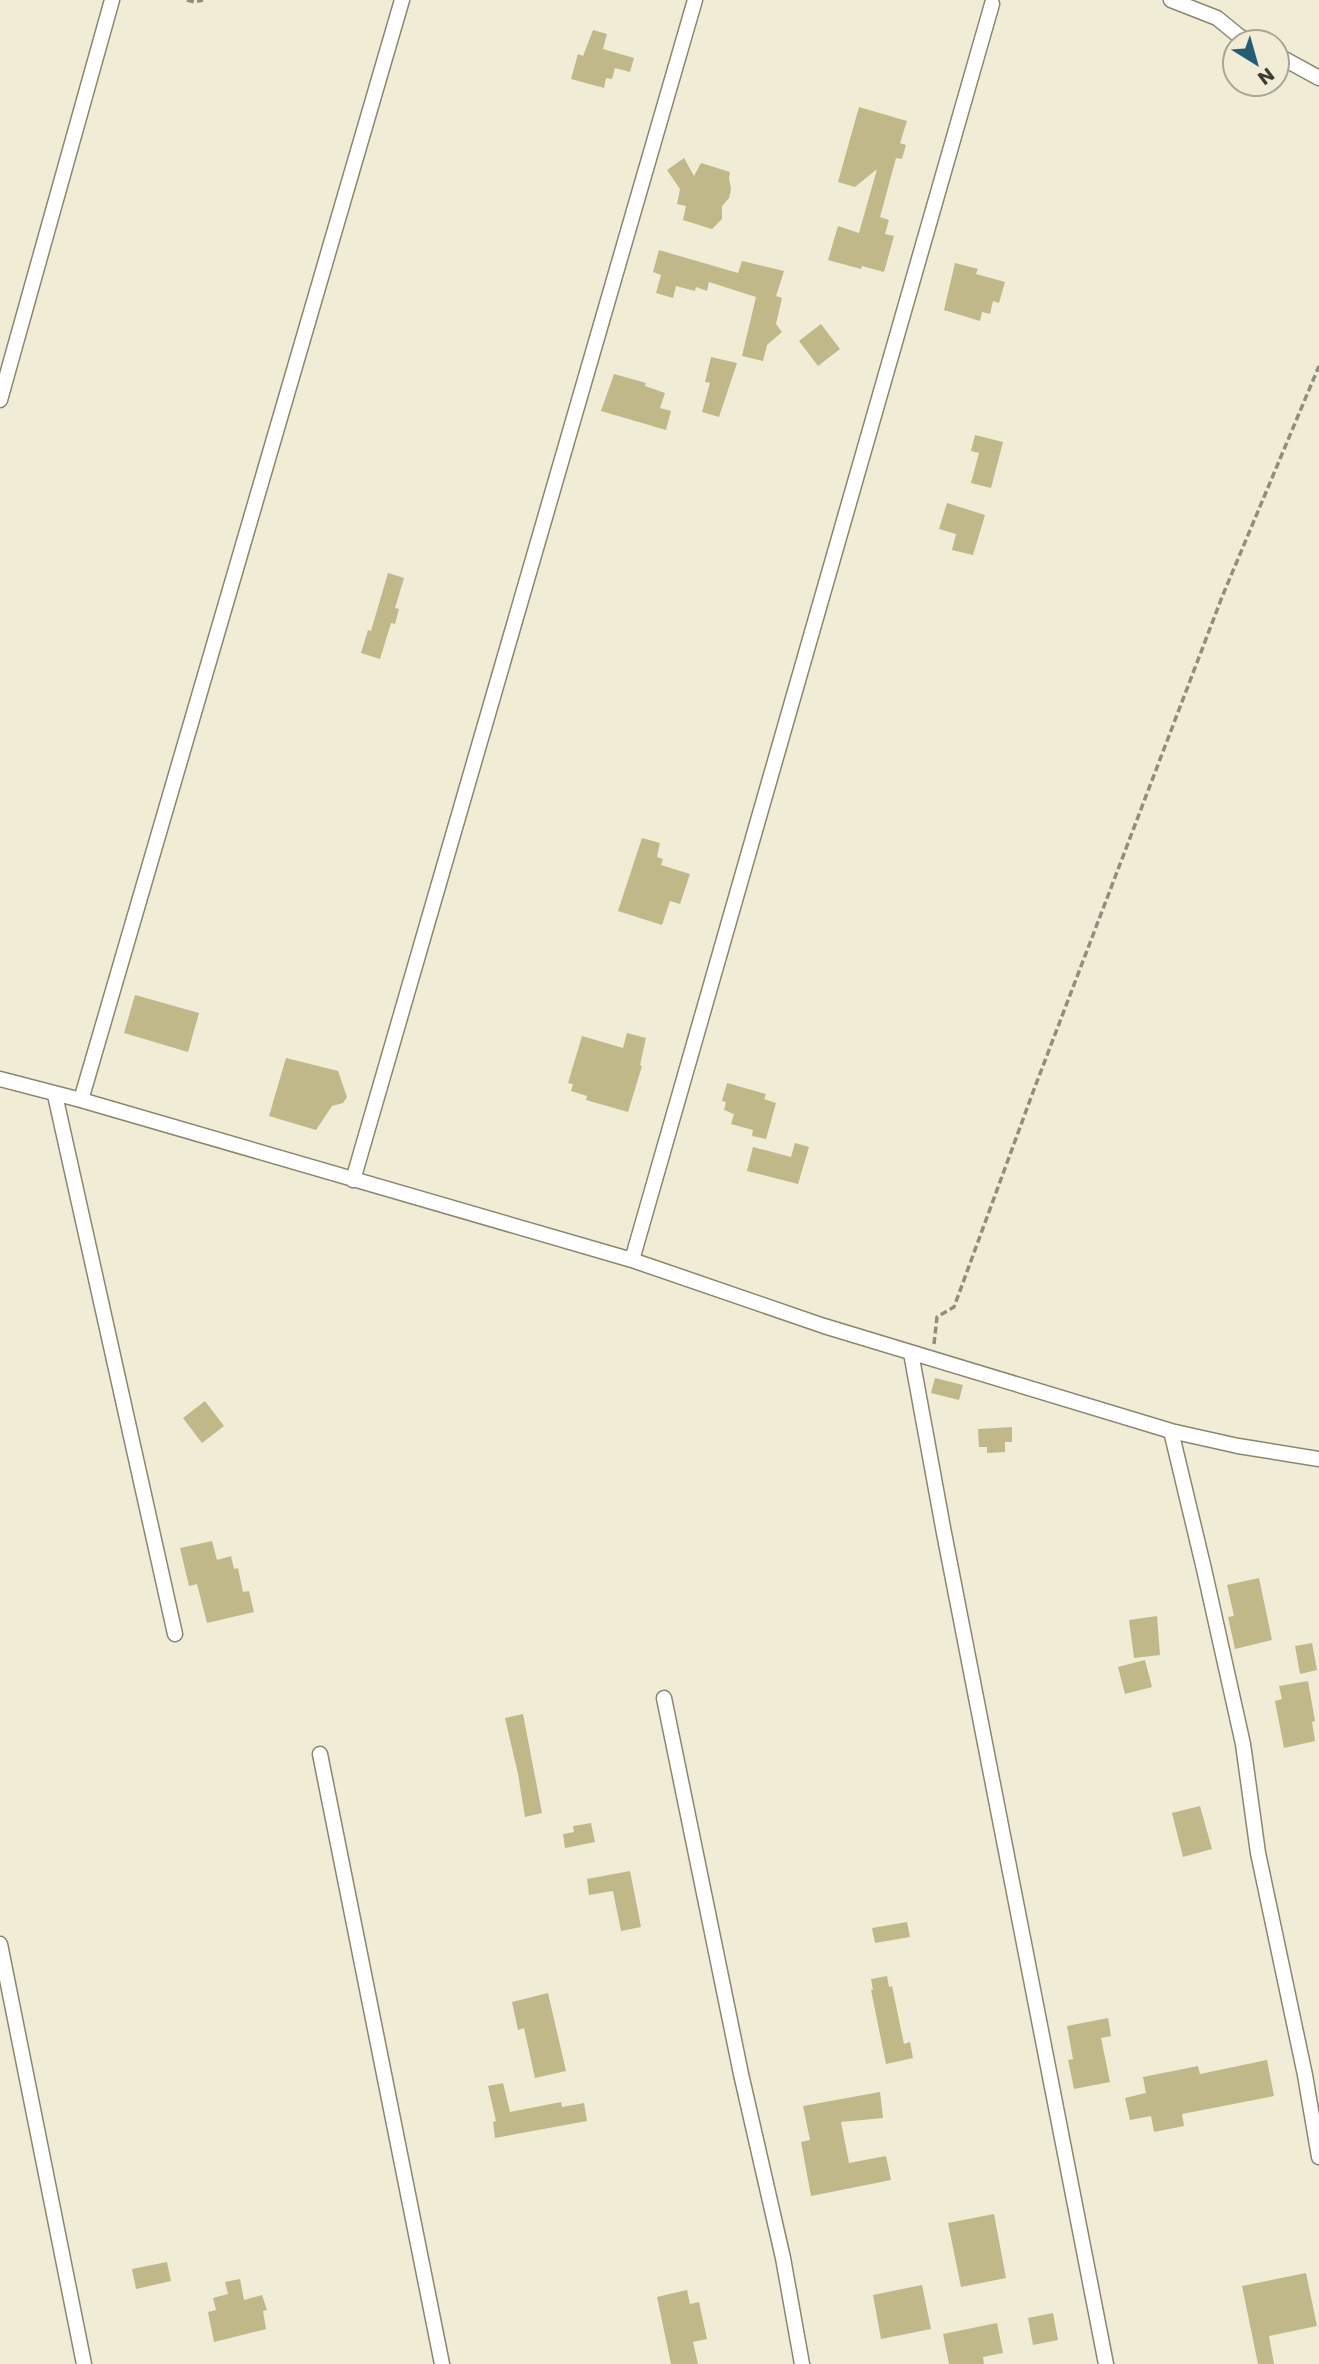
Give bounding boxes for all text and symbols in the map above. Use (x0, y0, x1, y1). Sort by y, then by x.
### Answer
north arrow (1221, 28, 1291, 98)
text: N (1252, 61, 1280, 91)

